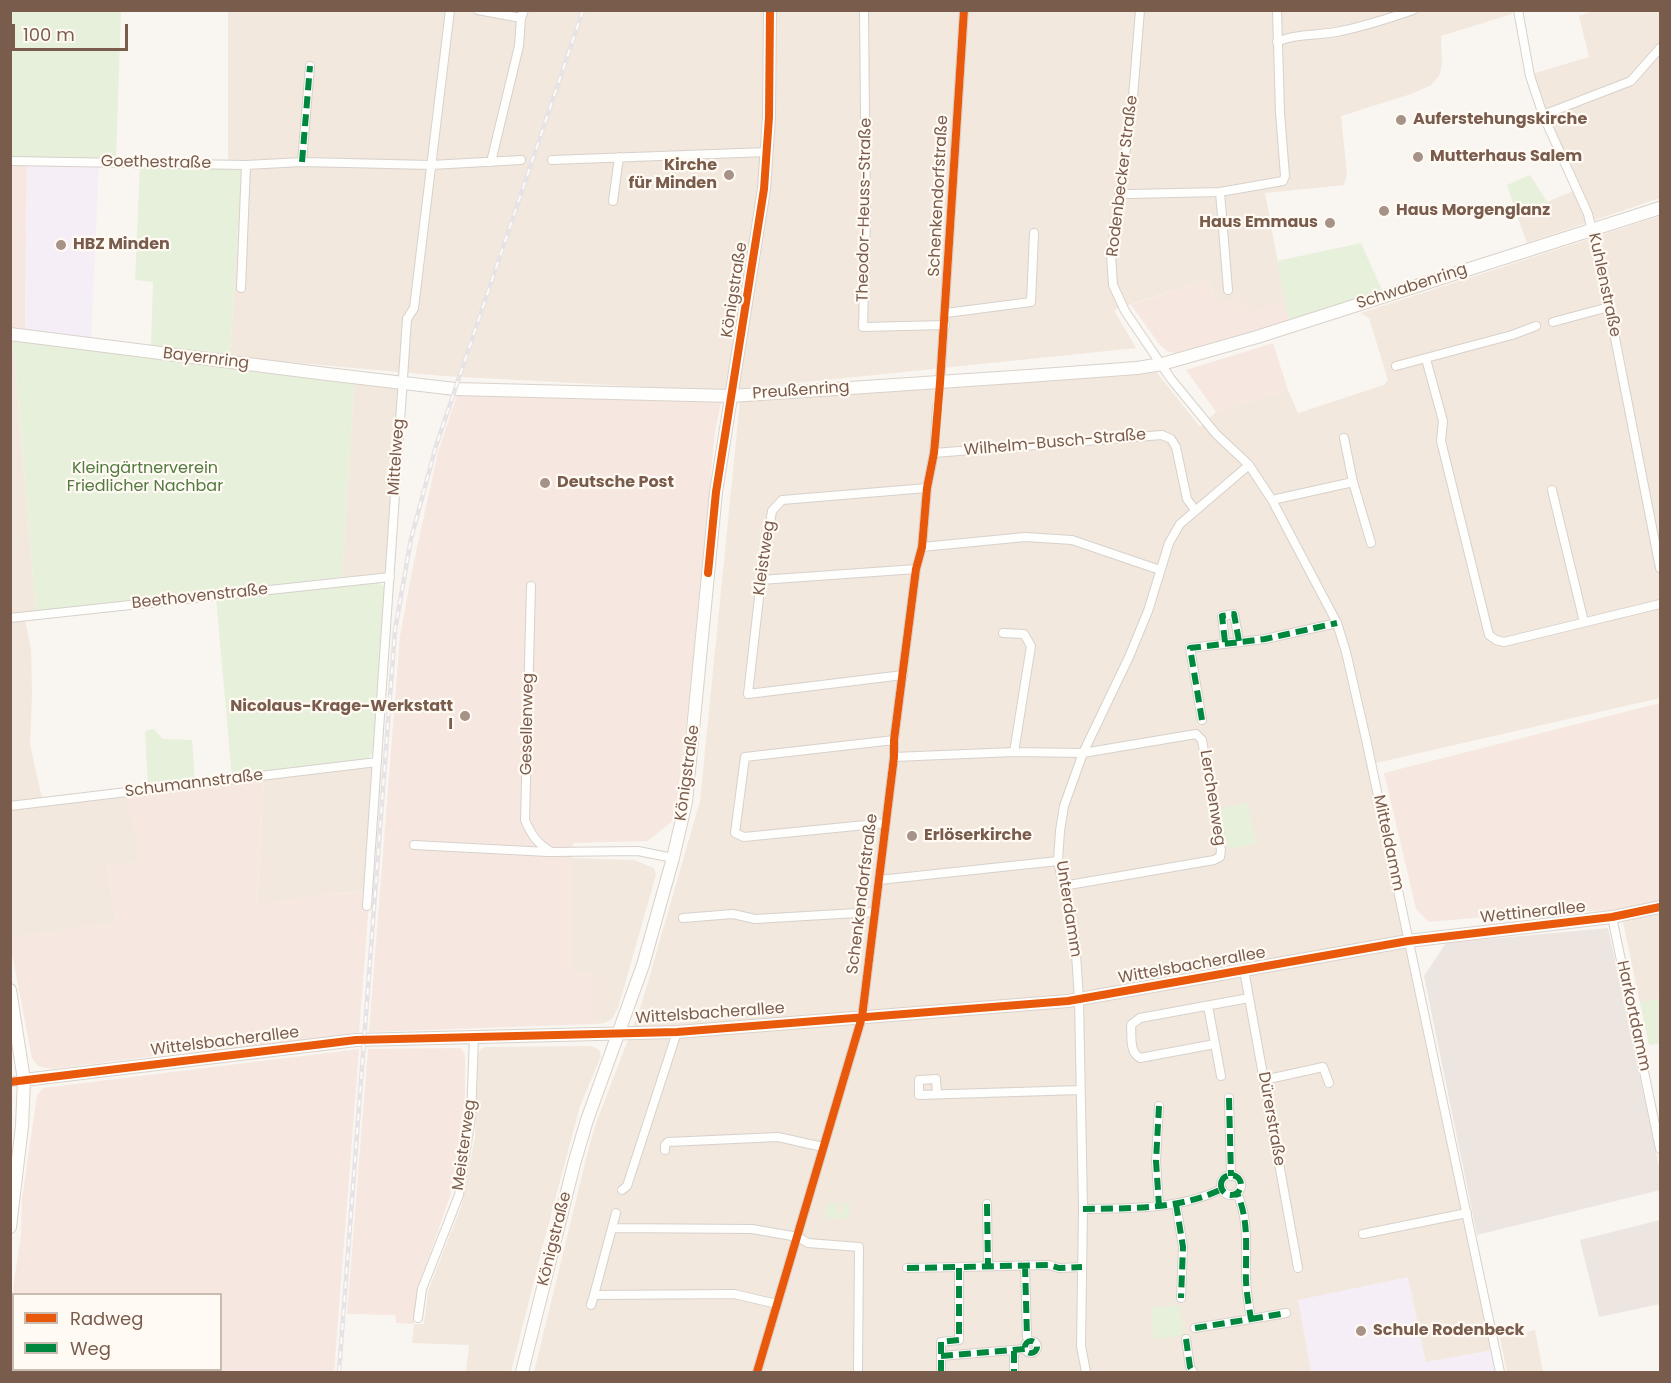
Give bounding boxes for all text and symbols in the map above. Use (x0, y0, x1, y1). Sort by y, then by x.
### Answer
scale bar (15, 12, 130, 50)
text: 100 m (23, 22, 75, 47)
street label: Rodenbecker Straße (1104, 94, 1142, 258)
place label: Auferstehungskirche (1413, 110, 1587, 130)
marker: Auferstehungskirche (1394, 113, 1408, 127)
street label: Schenkendorfstraße (925, 115, 953, 277)
street label: Theodor-Heuss-Straße (854, 118, 876, 302)
place label: Mutterhaus Salem (1430, 147, 1582, 167)
marker: Mutterhaus Salem (1411, 150, 1425, 164)
street label: Goethestraße (101, 152, 211, 174)
place label: Kirche für Minden (629, 156, 717, 194)
marker: Kirche für Minden (722, 168, 736, 182)
place label: Haus Morgenglanz (1396, 201, 1550, 221)
marker: Haus Morgenglanz (1377, 204, 1391, 218)
place label: Haus Emmaus (1199, 213, 1318, 233)
marker: Haus Emmaus (1323, 216, 1337, 230)
street label: Kuhlenstraße (1584, 231, 1624, 339)
place label: HBZ Minden (73, 235, 170, 255)
marker: HBZ Minden (54, 238, 68, 252)
street label: Königstraße (718, 241, 752, 339)
street label: Schwabenring (1354, 260, 1470, 314)
street label: Bayernring (162, 344, 250, 374)
street label: Preußenring (752, 378, 850, 404)
street label: Mittelweg (385, 418, 409, 496)
street label: Wilhelm-Busch-Straße (963, 425, 1147, 461)
park label: Kleingärtnerverein Friedlicher Nachbar (67, 459, 223, 497)
place label: Deutsche Post (557, 473, 674, 493)
marker: Deutsche Post (538, 476, 552, 490)
street label: Kleistweg (750, 519, 780, 597)
street label: Beethovenstraße (131, 580, 269, 614)
street label: Gesellenweg (518, 673, 538, 775)
place label: Nicolaus-Krage-Werkstatt I (230, 697, 453, 735)
marker: Nicolaus-Krage-Werkstatt I (458, 709, 472, 723)
street label: Königstraße (672, 724, 704, 822)
street label: Lerchenweg (1195, 749, 1229, 847)
street label: Schumannstraße (124, 766, 264, 802)
street label: Mitteldamm (1368, 793, 1408, 893)
street label: Schenkendorfstraße (844, 812, 882, 976)
place label: Erlöserkirche (924, 826, 1032, 846)
marker: Erlöserkirche (905, 829, 919, 843)
street label: Unterdamm (1051, 859, 1085, 959)
street label: Wettinerallee (1479, 898, 1587, 928)
street label: Wittelsbacherallee (1117, 944, 1267, 988)
street label: Harkortdamm (1612, 959, 1654, 1073)
street label: Wittelsbacherallee (635, 999, 785, 1029)
street label: Wittelsbacherallee (150, 1023, 300, 1061)
street label: Dürerstraße (1253, 1070, 1289, 1168)
street label: Meisterweg (449, 1098, 481, 1192)
street label: Königstraße (534, 1190, 576, 1288)
legend (12, 1293, 222, 1371)
text: Radweg (70, 1306, 143, 1331)
place label: Schule Rodenbeck (1373, 1321, 1524, 1341)
marker: Schule Rodenbeck (1354, 1324, 1368, 1338)
text: Weg (70, 1336, 111, 1361)

